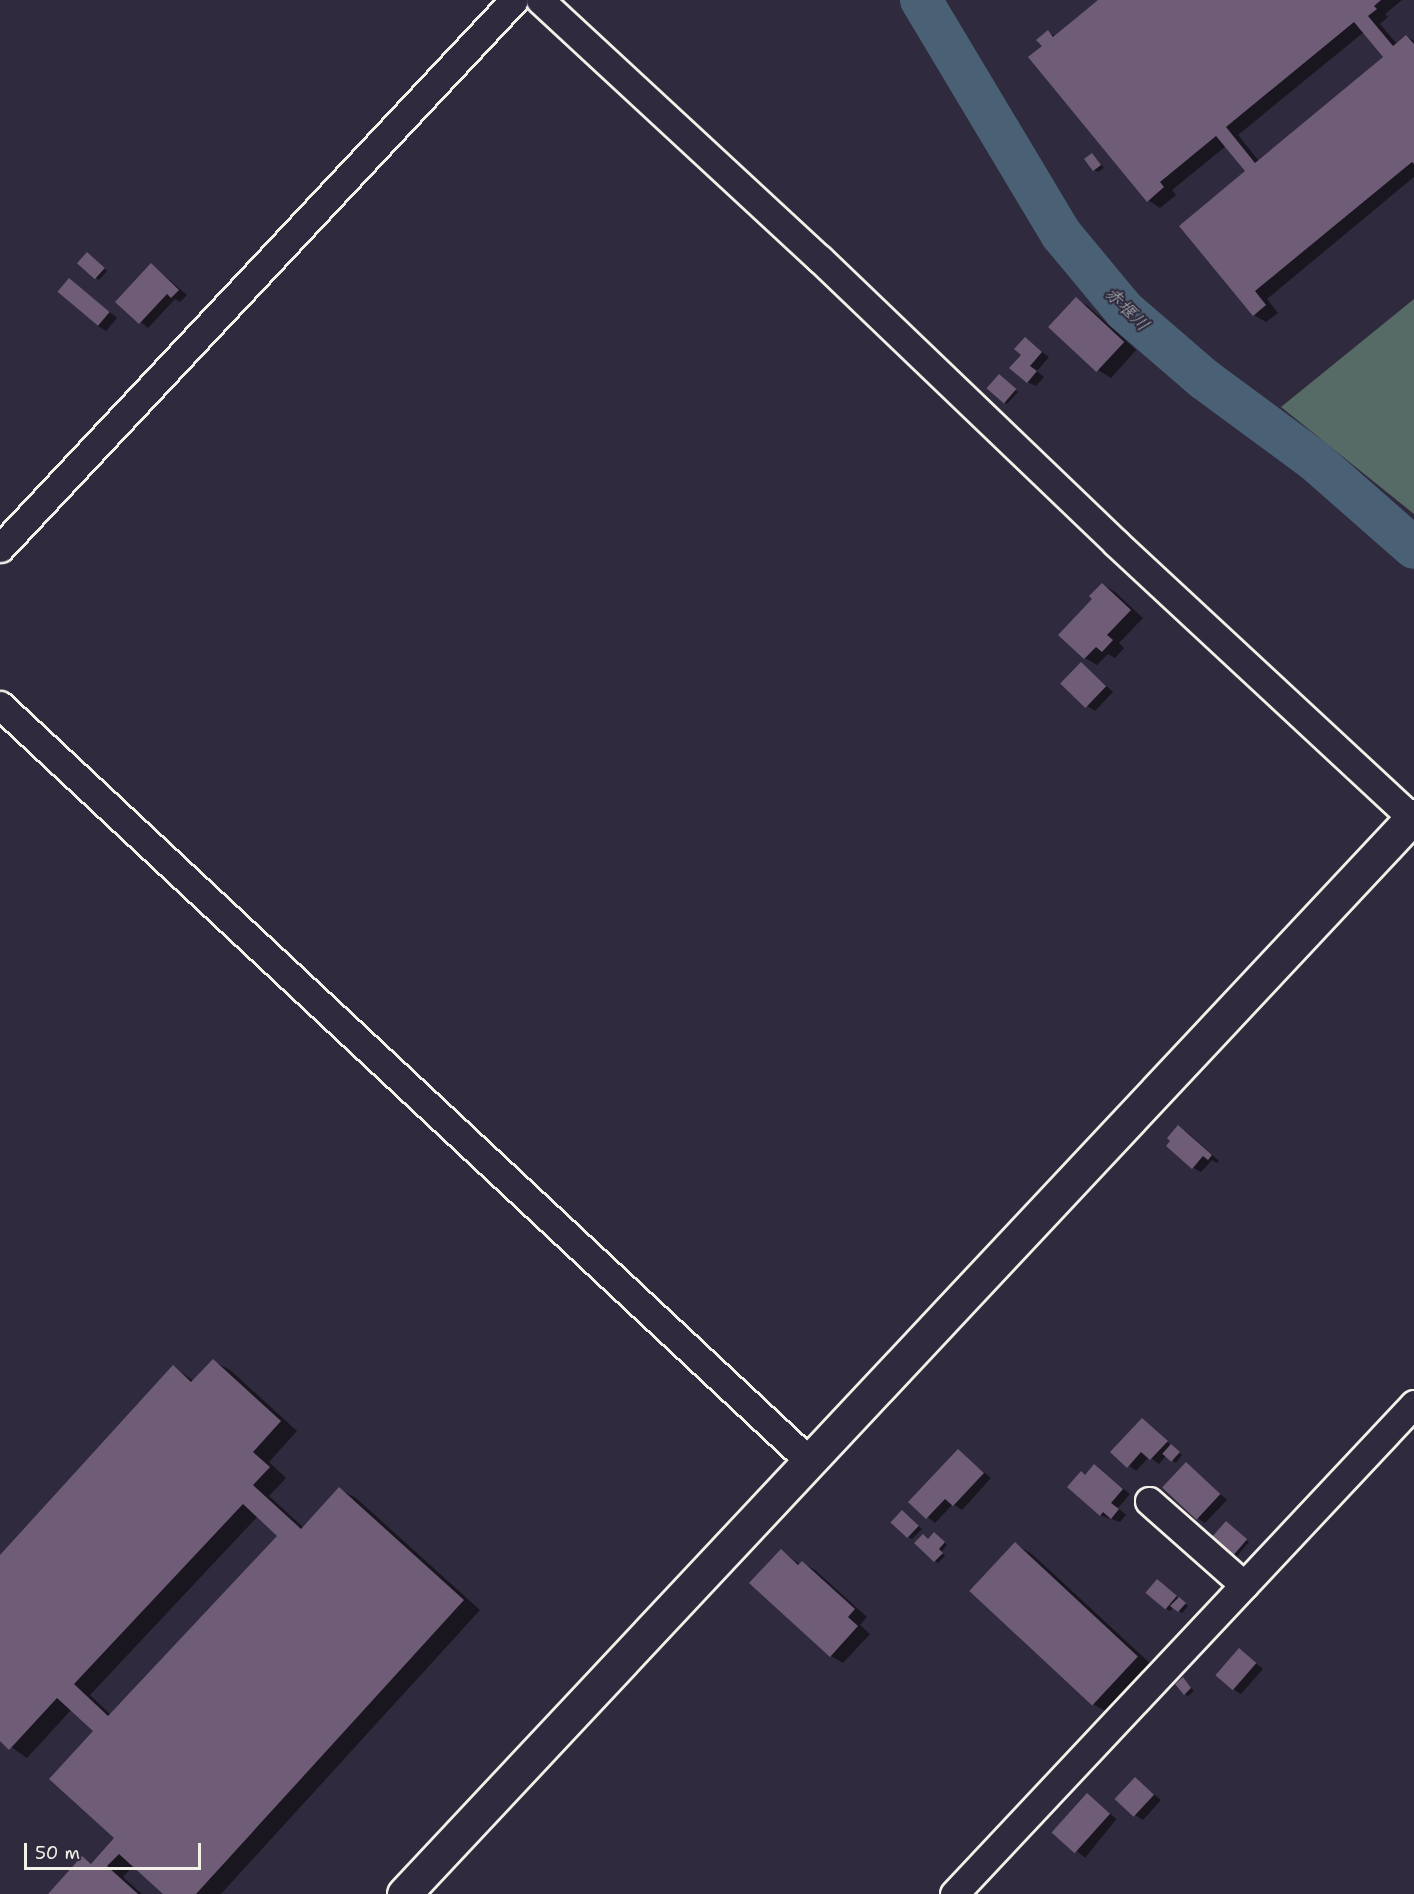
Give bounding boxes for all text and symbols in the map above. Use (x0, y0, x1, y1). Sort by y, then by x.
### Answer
water label: 赤堰川 (1100, 282, 1154, 336)
scale bar (27, 1831, 204, 1869)
text: 50 m (35, 1841, 80, 1865)

